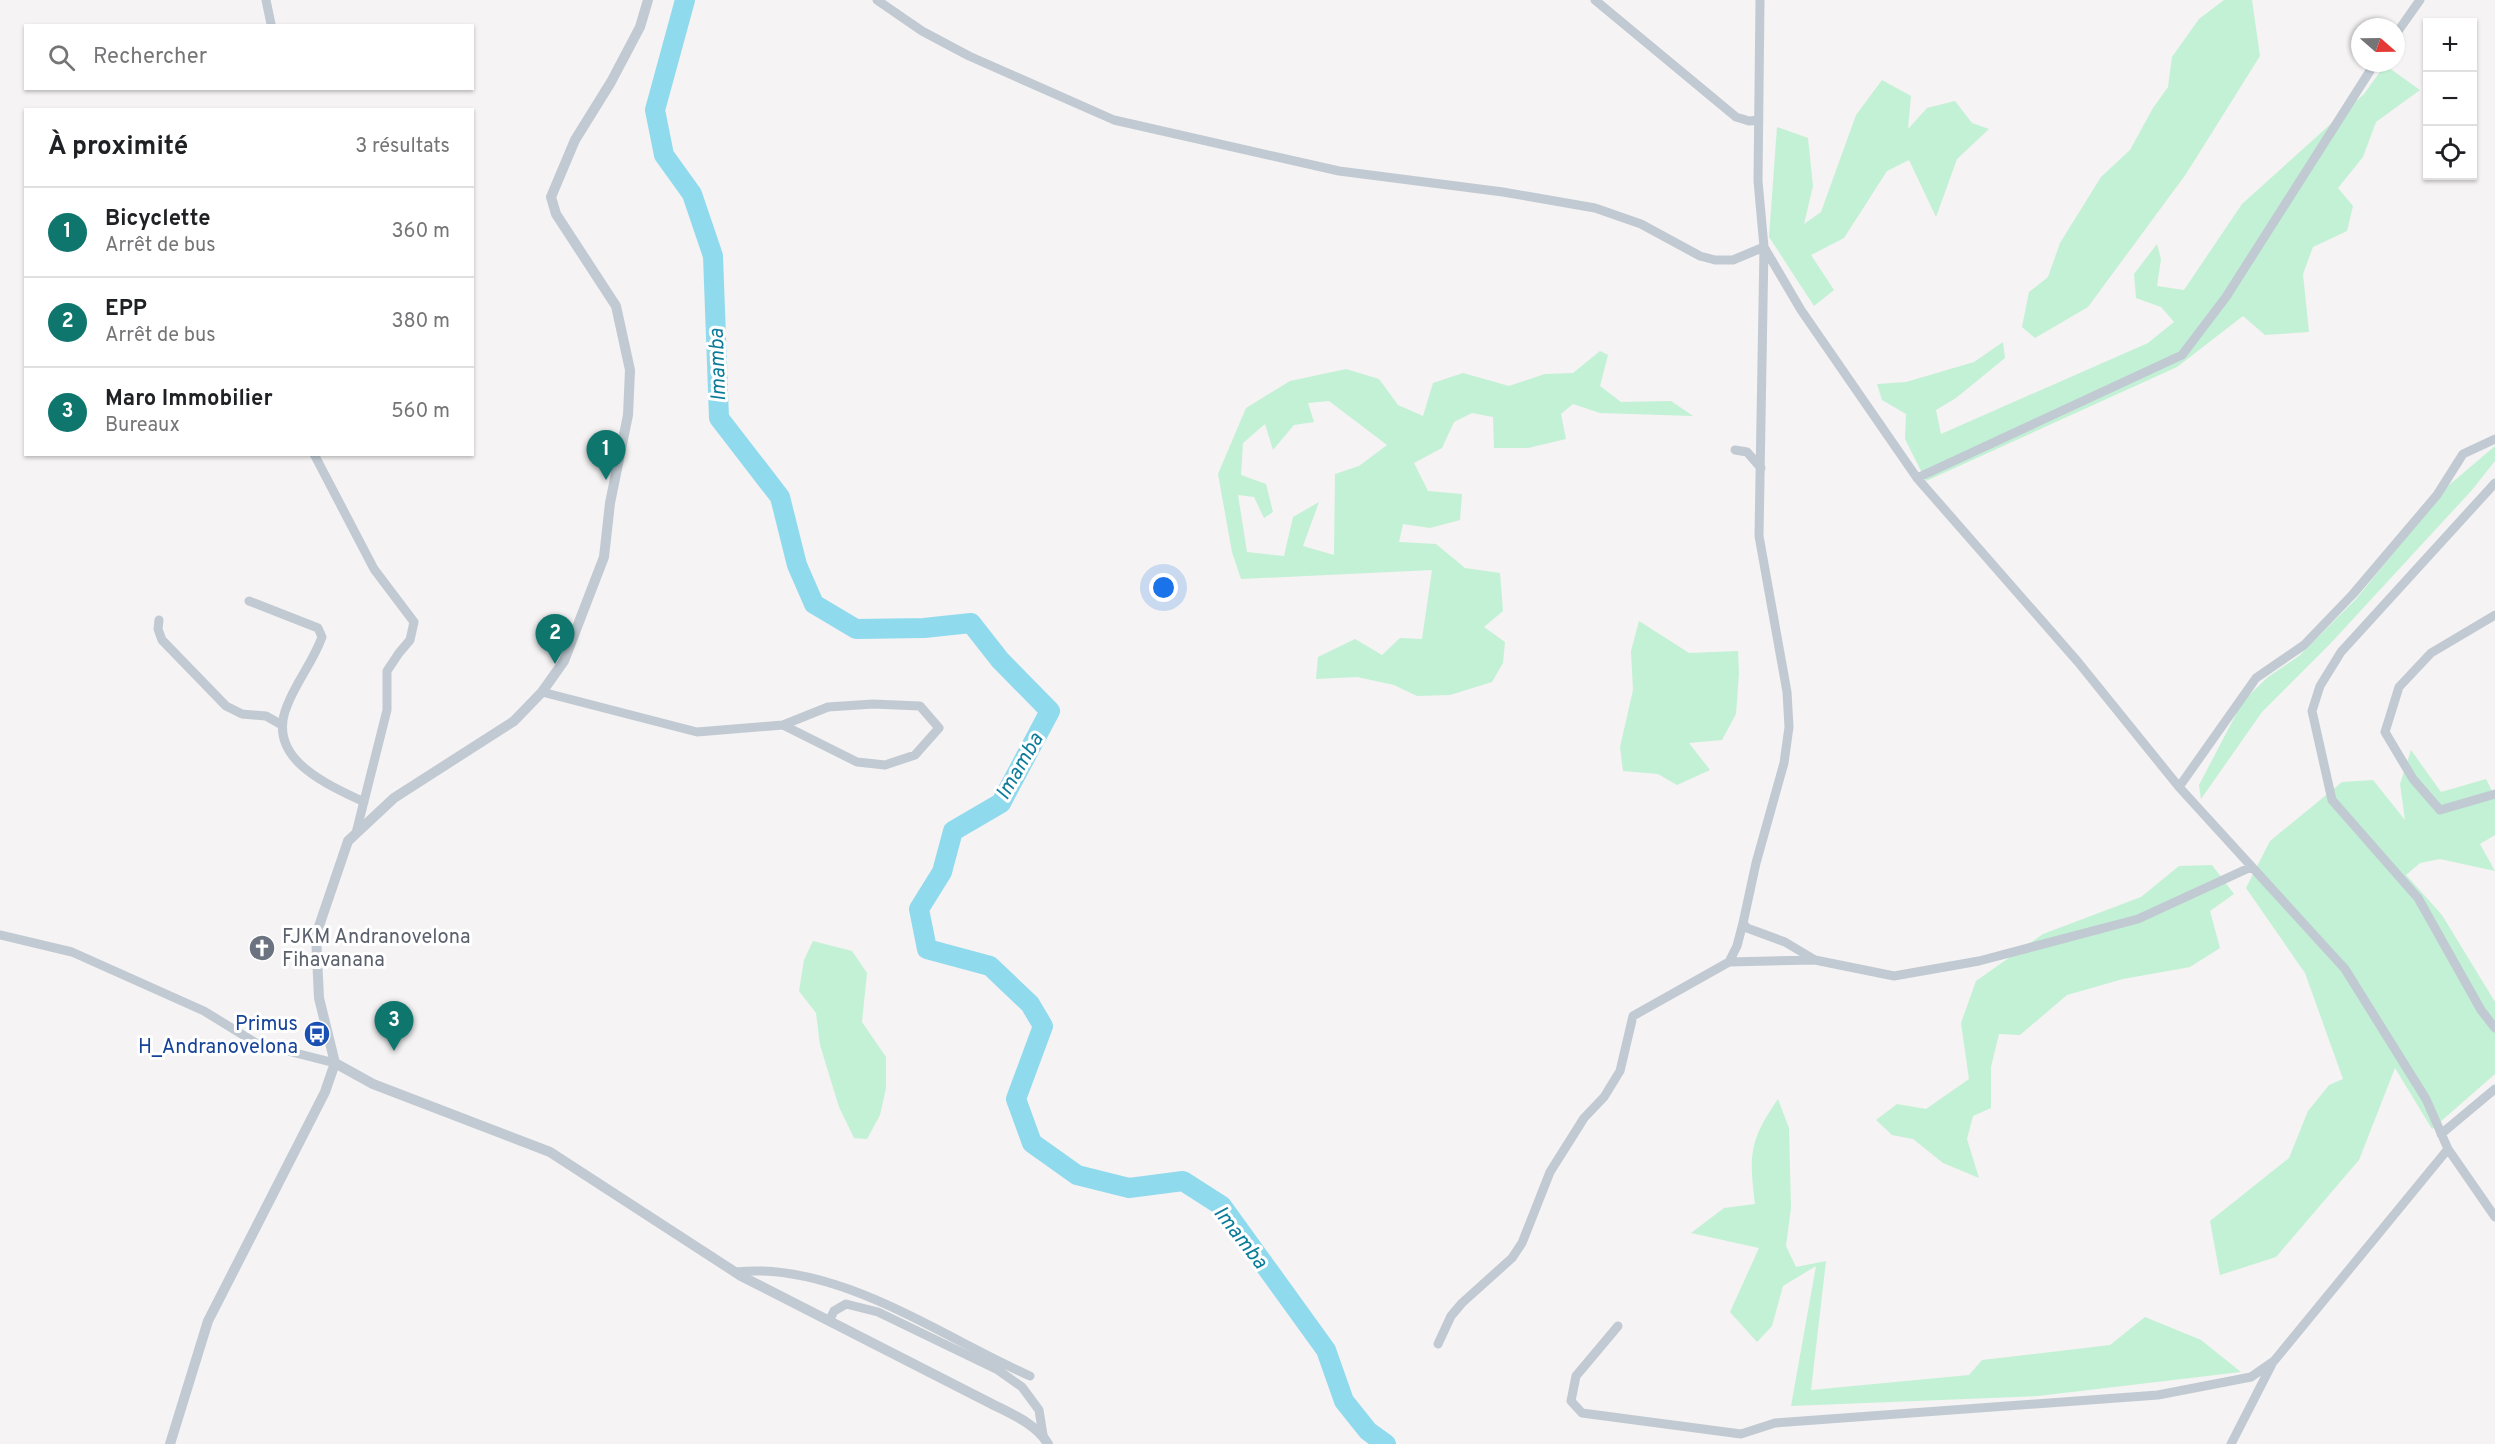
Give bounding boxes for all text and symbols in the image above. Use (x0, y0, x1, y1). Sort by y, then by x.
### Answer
north arrow (2351, 18, 2405, 72)
map controls (2423, 18, 2477, 180)
button: + (2423, 18, 2477, 72)
search box (24, 24, 474, 90)
icon: search (45, 41, 78, 74)
text: Rechercher (93, 44, 207, 71)
button: − (2423, 72, 2477, 126)
button: locate (2423, 126, 2477, 180)
text: À proximité (48, 131, 188, 164)
text: 3 résultats (355, 134, 450, 160)
text: Bicyclette (105, 206, 210, 233)
text: 1 (64, 219, 72, 245)
text: 360 m (392, 219, 450, 245)
text: Arrêt de bus (105, 233, 216, 259)
text: EPP (105, 296, 147, 323)
text: 2 (61, 309, 74, 335)
text: 380 m (391, 309, 450, 335)
text: Arrêt de bus (105, 323, 216, 349)
water label: Imamba (704, 328, 733, 402)
text: Maro Immobilier (105, 386, 273, 413)
text: 3 (62, 399, 74, 425)
text: 560 m (391, 399, 450, 425)
text: Bureaux (105, 413, 180, 439)
pin: 1 (586, 430, 626, 480)
your location (1149, 573, 1178, 602)
pin: 2 (536, 614, 574, 664)
water label: Imamba (990, 728, 1050, 805)
place label: FJKM Andranovelona Fihavanana (282, 925, 471, 974)
church icon: FJKM Andranovelona Fihavanana (247, 933, 277, 963)
pin: 3 (374, 1002, 414, 1051)
place label: Primus H_Andranovelona (138, 1012, 298, 1061)
bus stop icon: Primus H_Andranovelona (302, 1019, 332, 1049)
water label: Imamba (1207, 1201, 1273, 1275)

